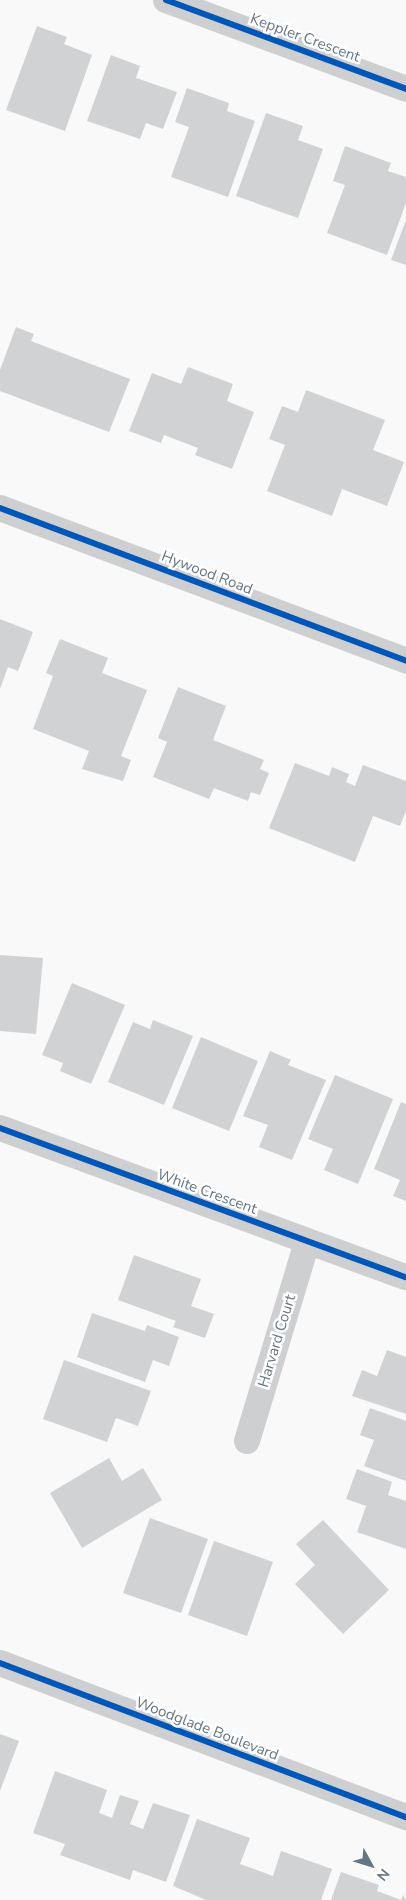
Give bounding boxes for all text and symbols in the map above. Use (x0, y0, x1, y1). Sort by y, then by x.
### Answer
street label: Keppler Crescent (248, 10, 362, 66)
street label: Hywood Road (159, 547, 255, 599)
street label: White Crescent (155, 1166, 259, 1218)
street label: Harvard Court (254, 1293, 300, 1389)
street label: Woodglade Boulevard (133, 1693, 281, 1765)
north arrow (346, 1840, 396, 1890)
text: N (372, 1865, 394, 1885)

